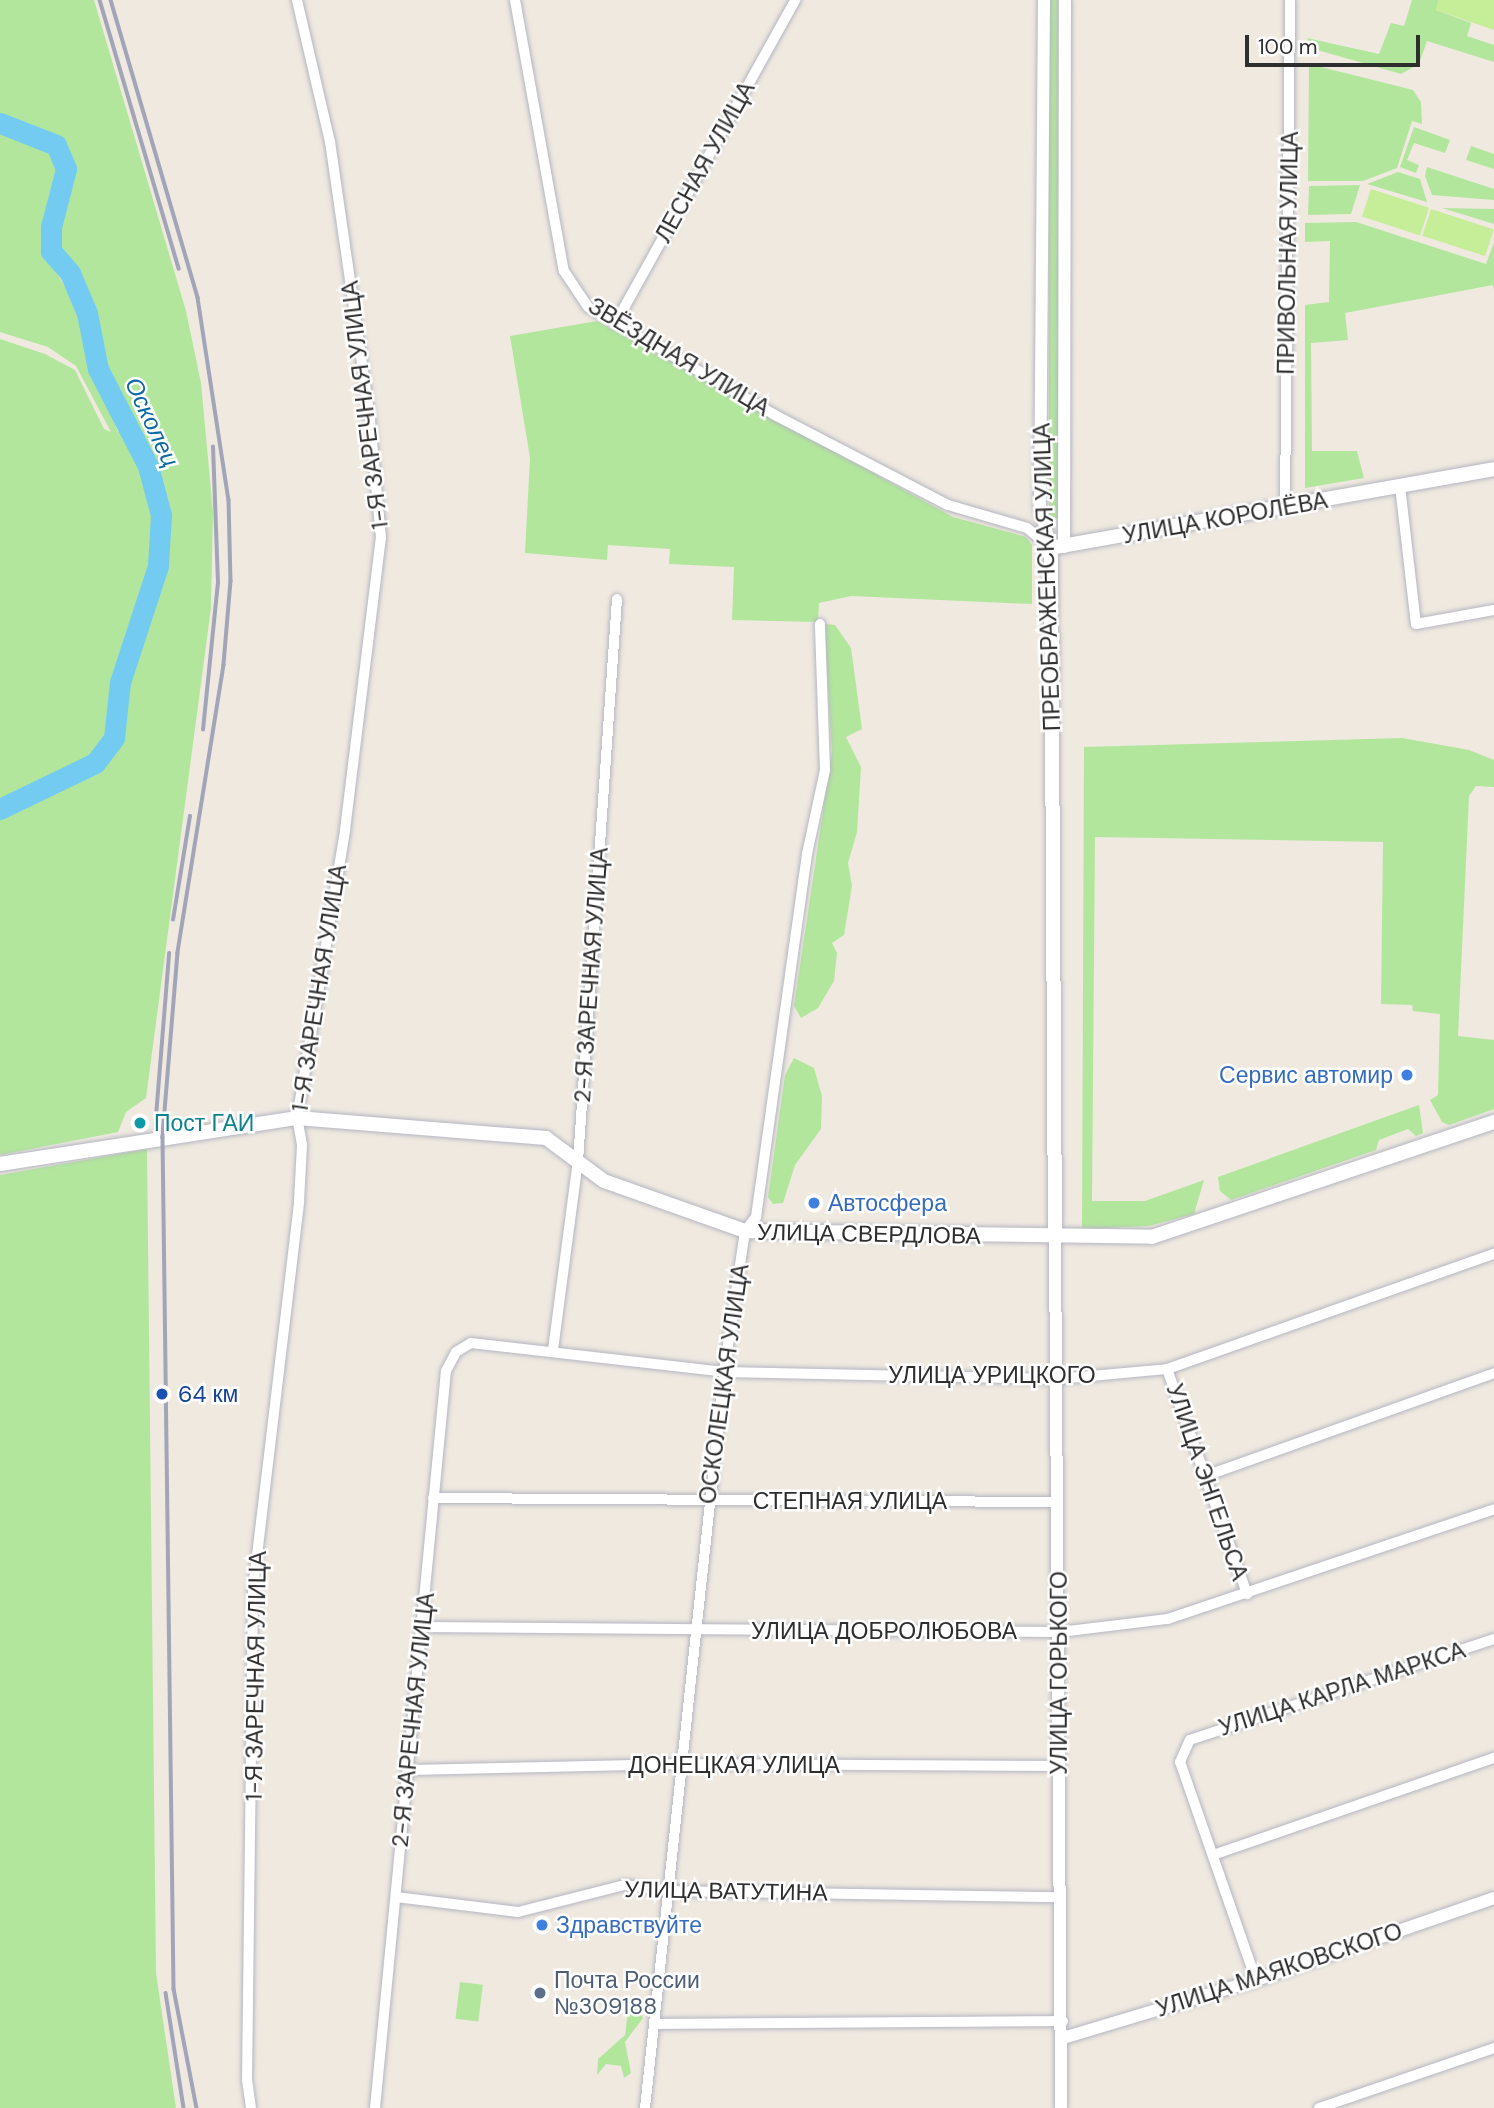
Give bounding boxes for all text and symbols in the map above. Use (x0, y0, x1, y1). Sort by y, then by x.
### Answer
scale bar (1249, 21, 1424, 65)
text: 100 m (1258, 33, 1318, 61)
street label: ЛЕСНАЯ УЛИЦА (649, 77, 761, 247)
street label: ПРИВОЛЬНАЯ УЛИЦА (1272, 131, 1304, 375)
street label: 1-Я ЗАРЕЧНАЯ УЛИЦА (336, 279, 394, 531)
street label: ЗВЁЗДНАЯ УЛИЦА (583, 292, 775, 422)
water label: Осколец (119, 373, 185, 471)
street label: ПРЕОБРАЖЕНСКАЯ УЛИЦА (1028, 422, 1066, 732)
street label: УЛИЦА КОРОЛЁВА (1120, 486, 1330, 550)
street label: 2-Я ЗАРЕЧНАЯ УЛИЦА (568, 846, 614, 1104)
street label: 1-Я ЗАРЕЧНАЯ УЛИЦА (286, 862, 352, 1114)
place label: Сервис автомир (1219, 1061, 1393, 1089)
marker: Сервис автомир (1399, 1067, 1415, 1083)
place label: Пост ГАИ (154, 1109, 254, 1137)
marker: Пост ГАИ (132, 1115, 148, 1131)
place label: Автосфера (828, 1189, 947, 1217)
marker: Автосфера (806, 1195, 822, 1211)
street label: УЛИЦА СВЕРДЛОВА (757, 1218, 981, 1250)
street label: ОСКОЛЕЦКАЯ УЛИЦА (693, 1262, 755, 1506)
street label: УЛИЦА УРИЦКОГО (888, 1361, 1096, 1389)
place label: 64 км (178, 1380, 238, 1408)
street label: УЛИЦА ЭНГЕЛЬСА (1160, 1380, 1254, 1584)
marker: 64 км (152, 1384, 172, 1404)
street label: СТЕПНАЯ УЛИЦА (753, 1487, 947, 1515)
street label: 1-Я ЗАРЕЧНАЯ УЛИЦА (240, 1551, 272, 1801)
street label: УЛИЦА ГОРЬКОГО (1045, 1571, 1073, 1775)
street label: 2-Я ЗАРЕЧНАЯ УЛИЦА (386, 1591, 440, 1849)
street label: УЛИЦА ДОБРОЛЮБОВА (751, 1617, 1017, 1645)
street label: УЛИЦА КАРЛА МАРКСА (1215, 1636, 1469, 1742)
street label: ДОНЕЦКАЯ УЛИЦА (628, 1751, 840, 1779)
street label: УЛИЦА ВАТУТИНА (624, 1875, 828, 1907)
place label: Здравствуйте (556, 1911, 702, 1939)
marker: Здравствуйте (534, 1917, 550, 1933)
street label: УЛИЦА МАЯКОВСКОГО (1152, 1917, 1406, 2023)
place label: Почта России №309188 (554, 1966, 700, 2020)
marker: Почта России №309188 (532, 1985, 548, 2001)

